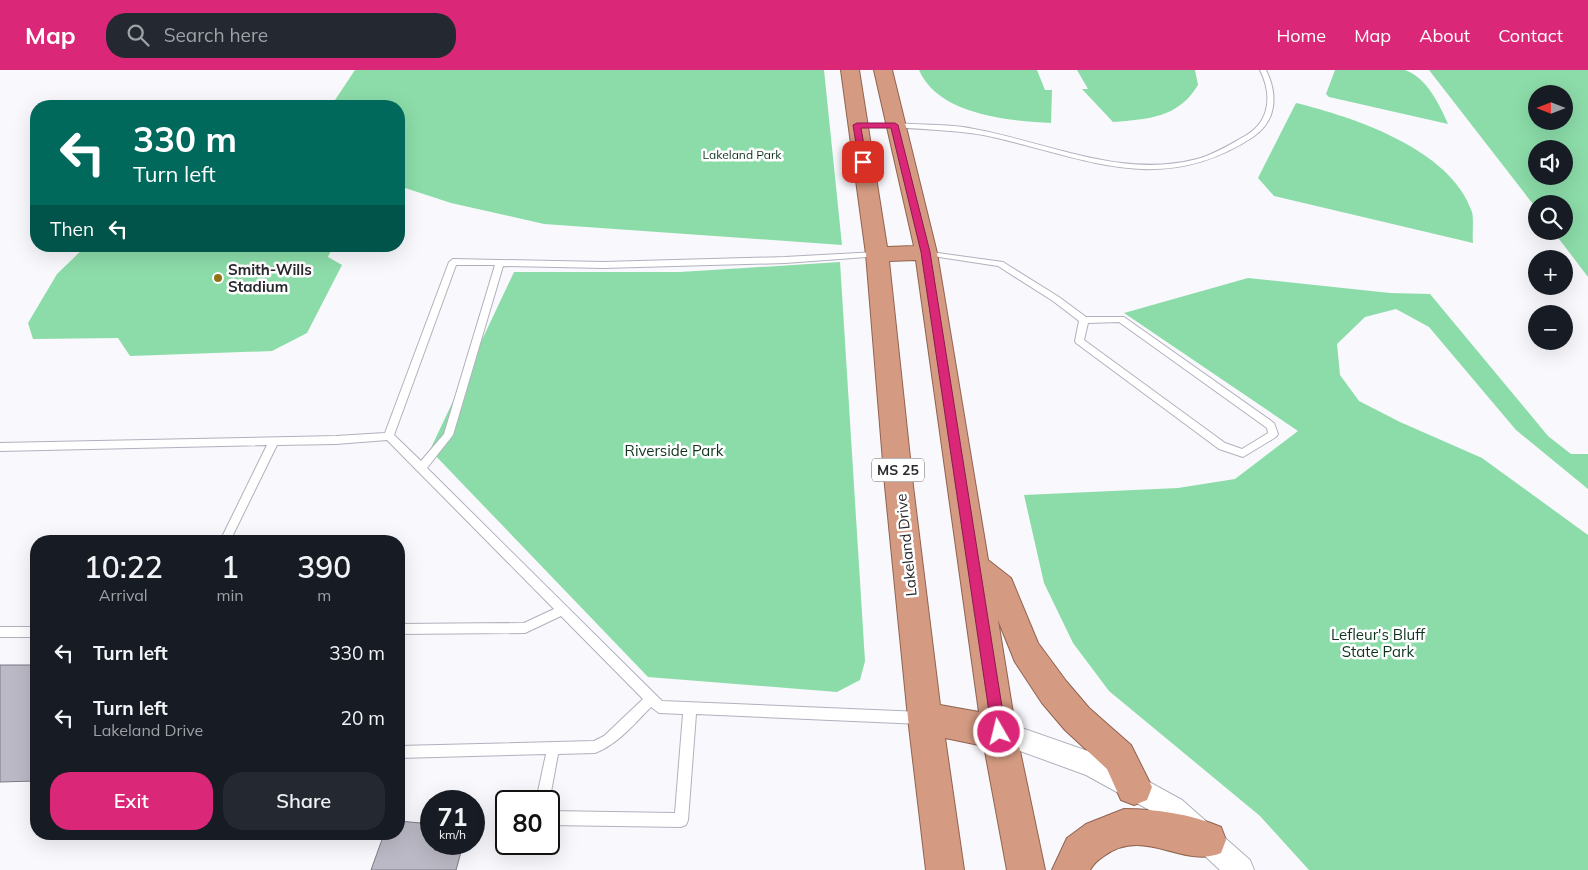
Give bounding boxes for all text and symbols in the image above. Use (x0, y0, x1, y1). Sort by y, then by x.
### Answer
search box (106, 13, 456, 58)
text: Map (25, 20, 76, 50)
icon: search (124, 21, 152, 49)
text: Search here (164, 23, 268, 47)
text: Home (1276, 24, 1326, 47)
text: Map (1354, 24, 1391, 47)
text: About (1419, 24, 1470, 47)
text: Contact (1498, 24, 1563, 47)
north arrow (1528, 85, 1572, 130)
map controls (1528, 85, 1573, 350)
text: 330 m (133, 117, 237, 161)
icon: left (50, 120, 115, 185)
button: sound (1528, 140, 1573, 185)
pin (842, 141, 884, 183)
park label: Lakeland Park (703, 147, 782, 162)
icon: arrive (849, 148, 877, 176)
text: Turn left (133, 160, 216, 188)
button: search (1528, 195, 1573, 240)
icon: left (104, 215, 132, 243)
text: Then (50, 217, 94, 241)
button: + (1528, 250, 1573, 295)
place label: Smith-Wills Stadium (228, 260, 312, 296)
marker: Smith-Wills Stadium (212, 272, 224, 284)
button: − (1528, 305, 1573, 350)
park label: Riverside Park (625, 441, 724, 460)
road number: MS 25 (872, 458, 924, 482)
street label: Lakeland Drive (891, 493, 921, 597)
text: 10:22 (84, 548, 163, 586)
text: 1 (221, 548, 239, 586)
text: 390 (297, 548, 351, 586)
text: Arrival (99, 585, 148, 605)
text: min (216, 585, 244, 605)
text: m (317, 585, 331, 605)
park label: Lefleur's Bluff State Park (1331, 625, 1426, 661)
icon: left (50, 639, 78, 667)
text: Turn left (93, 641, 168, 665)
text: 330 m (329, 641, 385, 665)
text: Turn left (93, 696, 168, 720)
icon: left (50, 704, 78, 732)
position arrow (972, 705, 1024, 757)
text: 20 m (341, 706, 385, 730)
text: Lakeland Drive (93, 720, 203, 740)
button: Exit (50, 772, 213, 830)
button: Share (223, 772, 385, 830)
speed limit sign: 80 (495, 790, 560, 855)
text: 71 (437, 801, 468, 832)
text: km/h (439, 827, 466, 842)

